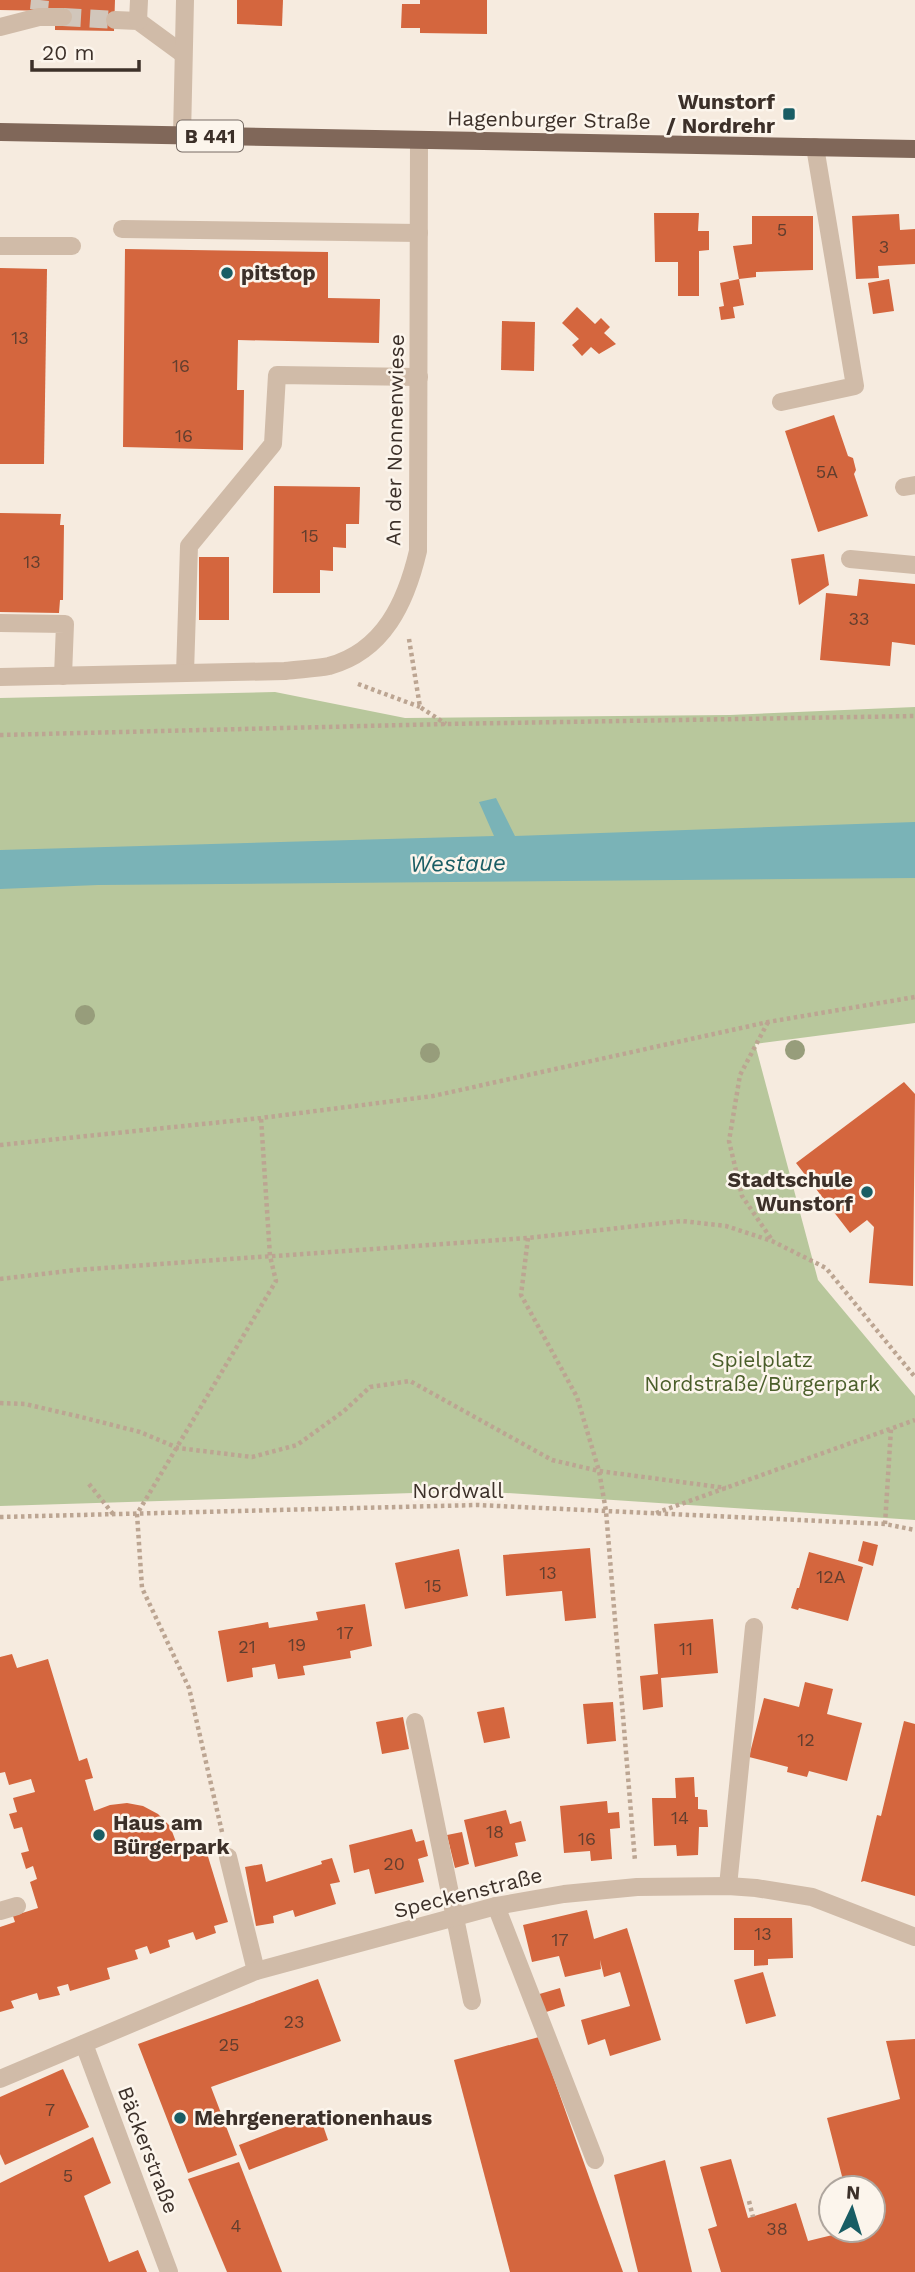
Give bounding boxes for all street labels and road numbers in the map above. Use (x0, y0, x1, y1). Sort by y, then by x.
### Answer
street label: Hagenburger Straße (447, 105, 651, 134)
road number: B 441 (177, 120, 243, 152)
street label: An der Nonnenwiese (380, 334, 409, 546)
street label: Nordwall (412, 1478, 504, 1503)
street label: Speckenstraße (391, 1862, 545, 1923)
street label: Bäckerstraße (113, 2083, 184, 2217)

